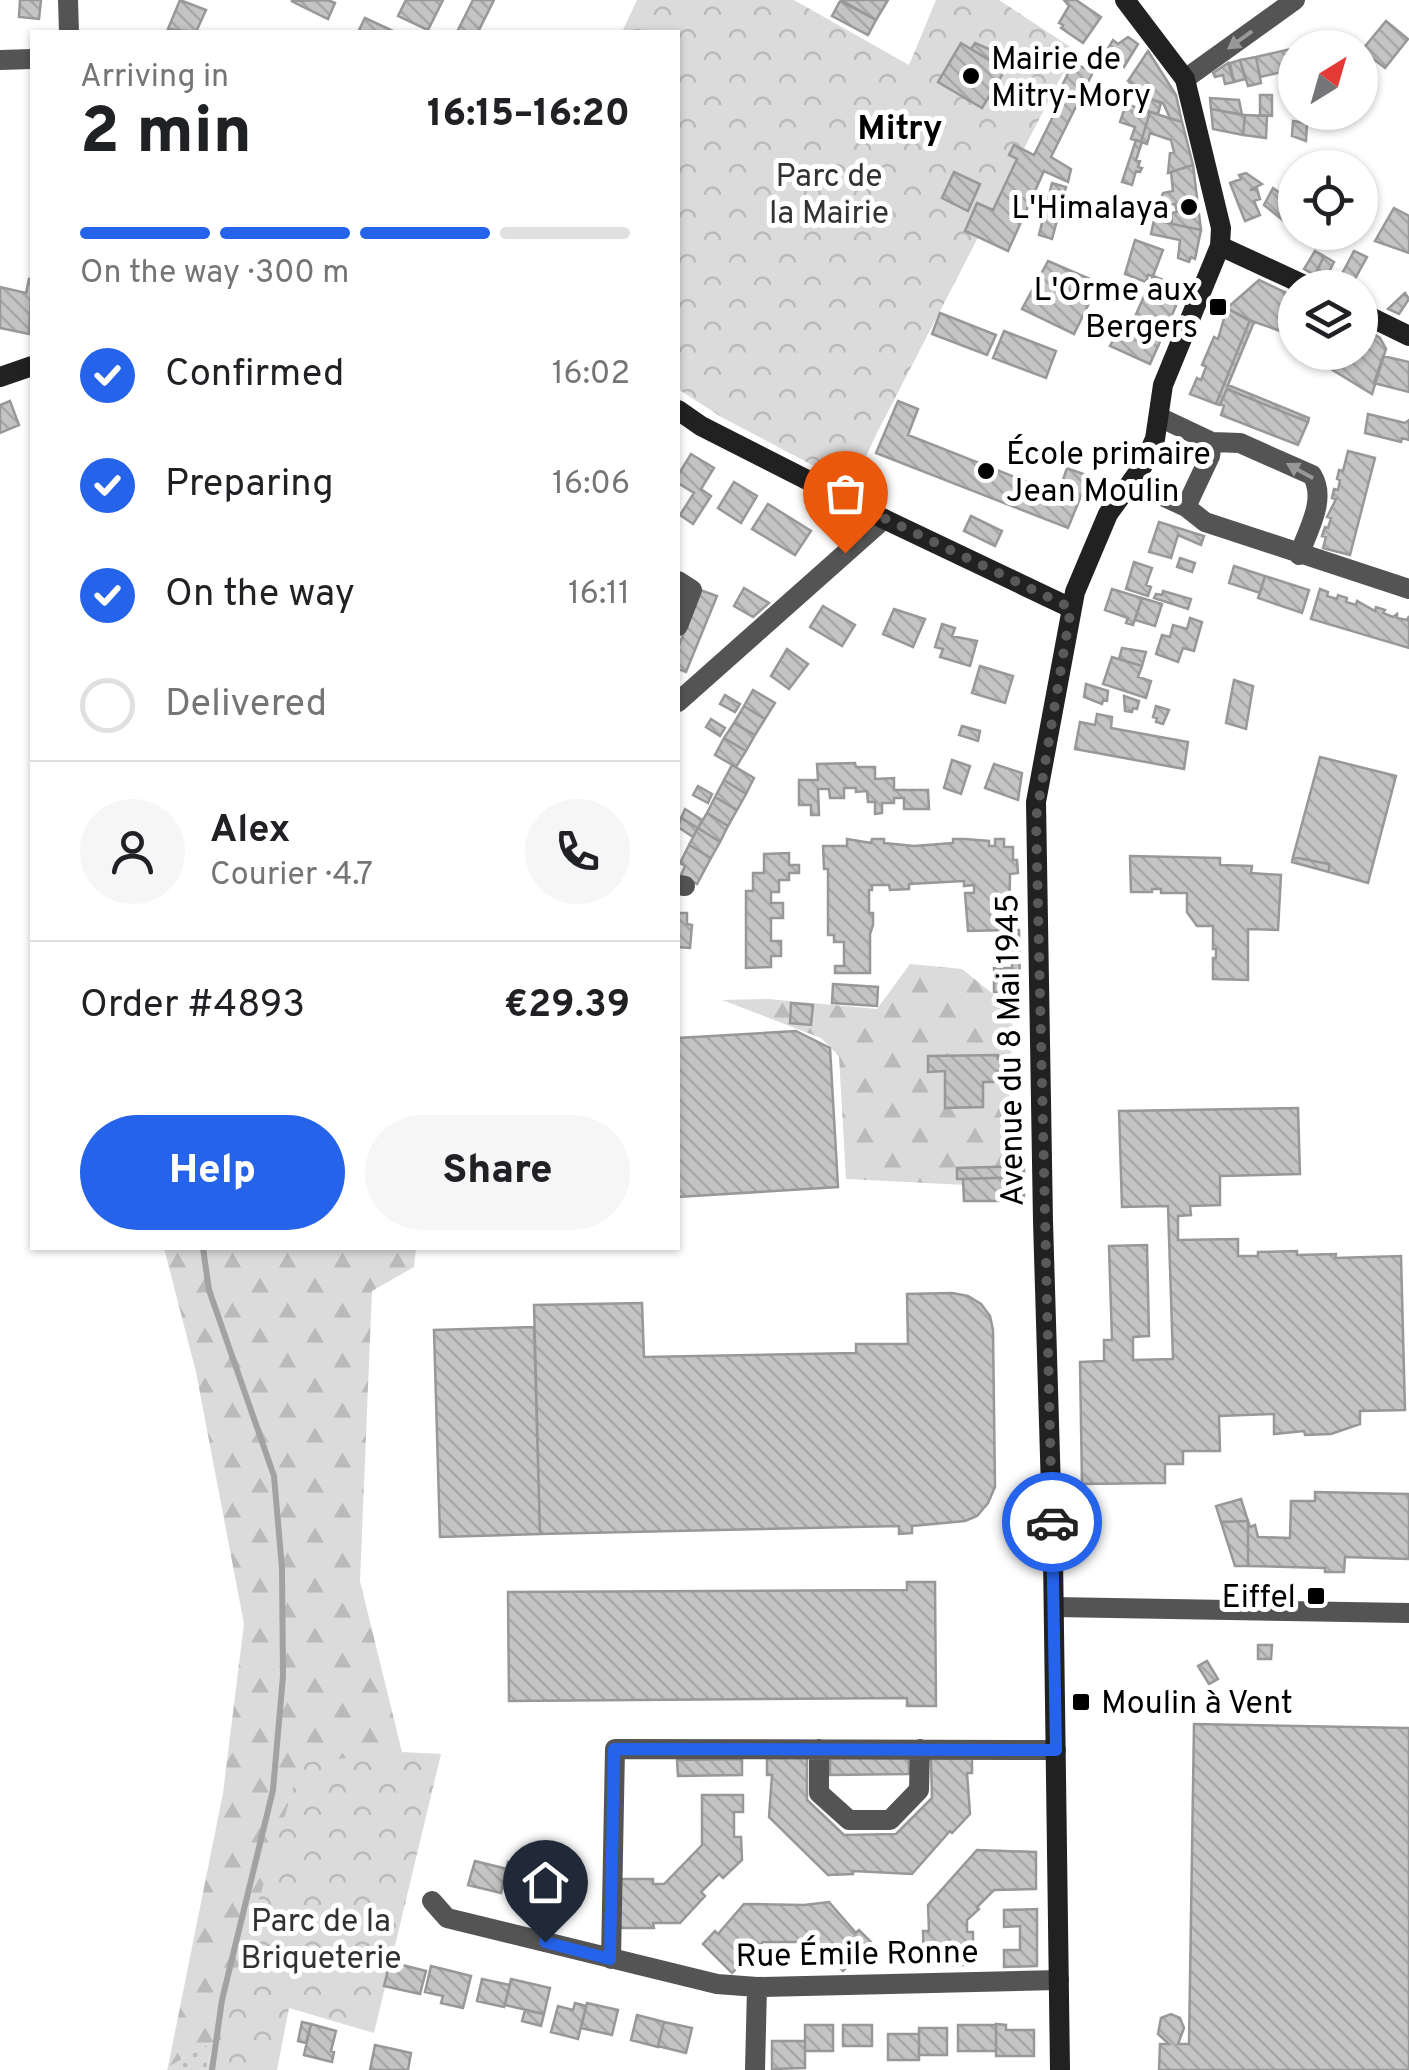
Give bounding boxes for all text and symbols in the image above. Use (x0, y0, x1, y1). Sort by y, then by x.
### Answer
one-way arrow (1227, 29, 1253, 49)
north arrow (1278, 30, 1378, 130)
map controls (1278, 30, 1378, 370)
place label: Mairie de Mitry-Mory (991, 41, 1151, 118)
text: Arriving in (80, 58, 229, 98)
marker: Mairie de Mitry-Mory (960, 65, 982, 87)
text: 16:15–16:20 (427, 91, 630, 140)
text: 2 min (80, 94, 252, 176)
district label: Mitry (857, 108, 943, 152)
button: locate (1278, 150, 1378, 250)
park label: Parc de la Mairie (769, 158, 889, 235)
place label: L'Himalaya (1011, 190, 1169, 230)
marker: L'Himalaya (1178, 196, 1200, 218)
text: On the way · 300 m (80, 254, 349, 294)
button: layers (1278, 270, 1378, 370)
place label: L'Orme aux Bergers (1034, 272, 1198, 349)
marker: L'Orme aux Bergers (1207, 296, 1229, 318)
icon: check (80, 348, 135, 403)
text: Confirmed (165, 351, 344, 400)
text: 16:02 (552, 355, 630, 395)
place label: École primaire Jean Moulin (1006, 434, 1211, 513)
pin (803, 451, 888, 554)
icon: check (80, 458, 135, 513)
marker: École primaire Jean Moulin (975, 460, 997, 482)
text: Preparing (165, 461, 334, 510)
one-way arrow (1286, 463, 1314, 480)
text: 16:06 (552, 465, 630, 505)
icon: bag (818, 466, 873, 521)
icon: check (80, 568, 135, 623)
text: On the way (165, 571, 355, 620)
text: 16:11 (568, 575, 630, 615)
text: Delivered (165, 681, 327, 730)
button: person (80, 799, 185, 904)
button: phone (525, 799, 630, 904)
text: Alex (210, 807, 290, 856)
text: Courier · 4.7 (210, 856, 373, 896)
street label: Avenue du 8 Mai 1945 (989, 893, 1035, 1207)
text: Order #4893 (80, 982, 305, 1031)
text: €29.39 (504, 982, 630, 1031)
button: Help (80, 1115, 345, 1230)
button: Share (365, 1115, 630, 1230)
courier (1002, 1472, 1102, 1572)
icon: car (1025, 1495, 1080, 1550)
place label: Eiffel (1222, 1579, 1296, 1619)
marker: Eiffel (1305, 1585, 1327, 1607)
place label: Moulin à Vent (1101, 1685, 1293, 1725)
marker: Moulin à Vent (1070, 1691, 1092, 1713)
pin (503, 1840, 588, 1943)
icon: home (518, 1855, 573, 1910)
park label: Parc de la Briqueterie (240, 1903, 402, 1980)
street label: Rue Émile Ronne (735, 1932, 979, 1978)

